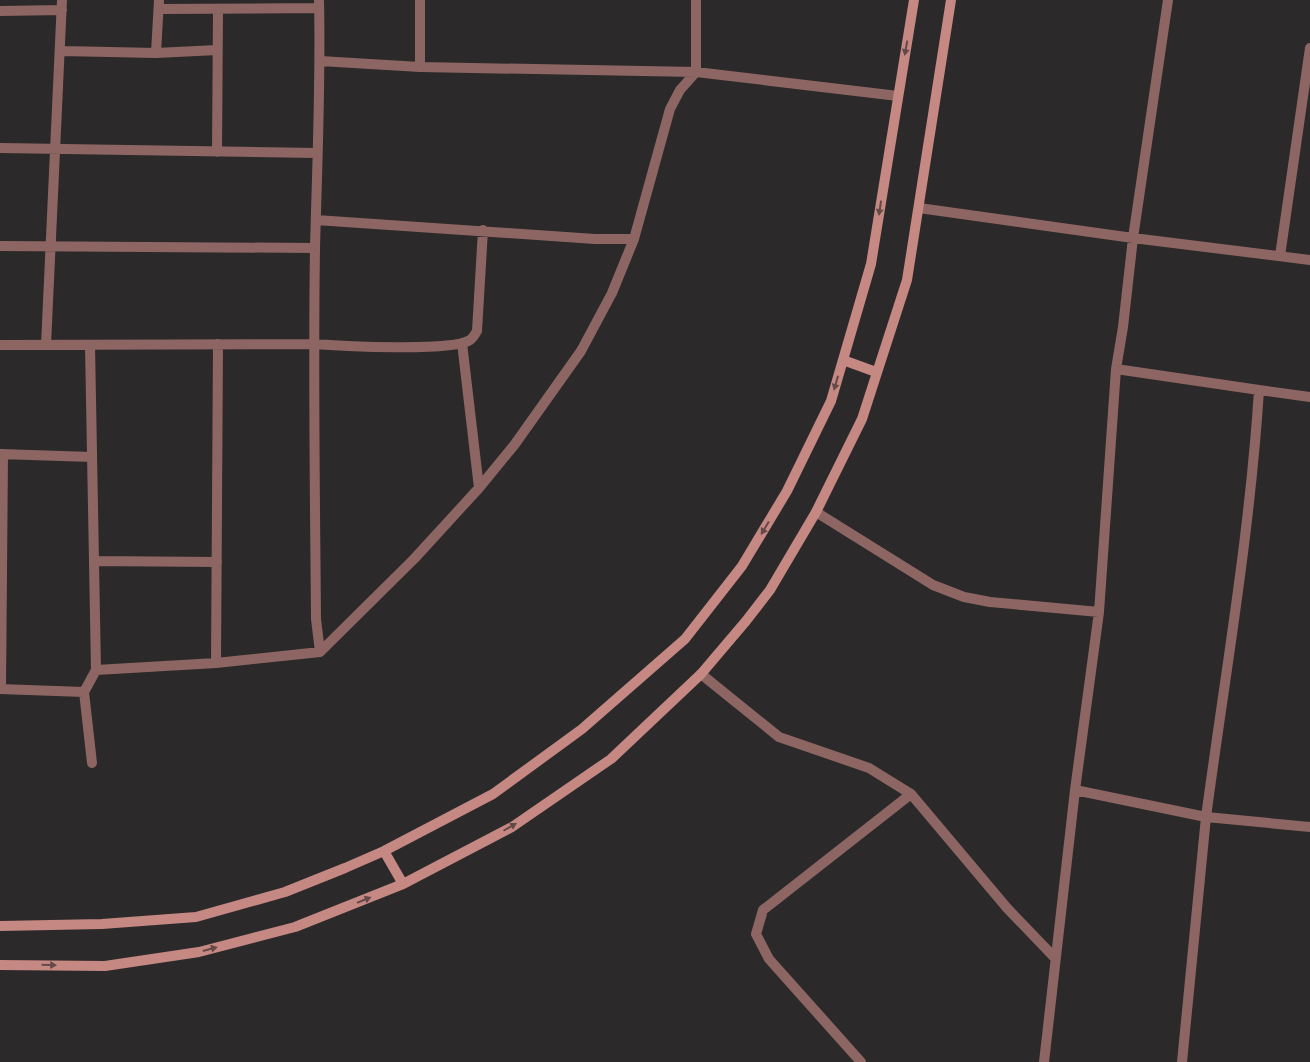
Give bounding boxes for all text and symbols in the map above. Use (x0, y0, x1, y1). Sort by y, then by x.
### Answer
one-way arrow (901, 40, 909, 56)
one-way arrow (875, 201, 883, 217)
one-way arrow (832, 375, 840, 390)
one-way arrow (760, 522, 769, 535)
one-way arrow (503, 823, 516, 832)
one-way arrow (357, 895, 372, 903)
one-way arrow (202, 945, 217, 953)
one-way arrow (41, 961, 57, 969)

